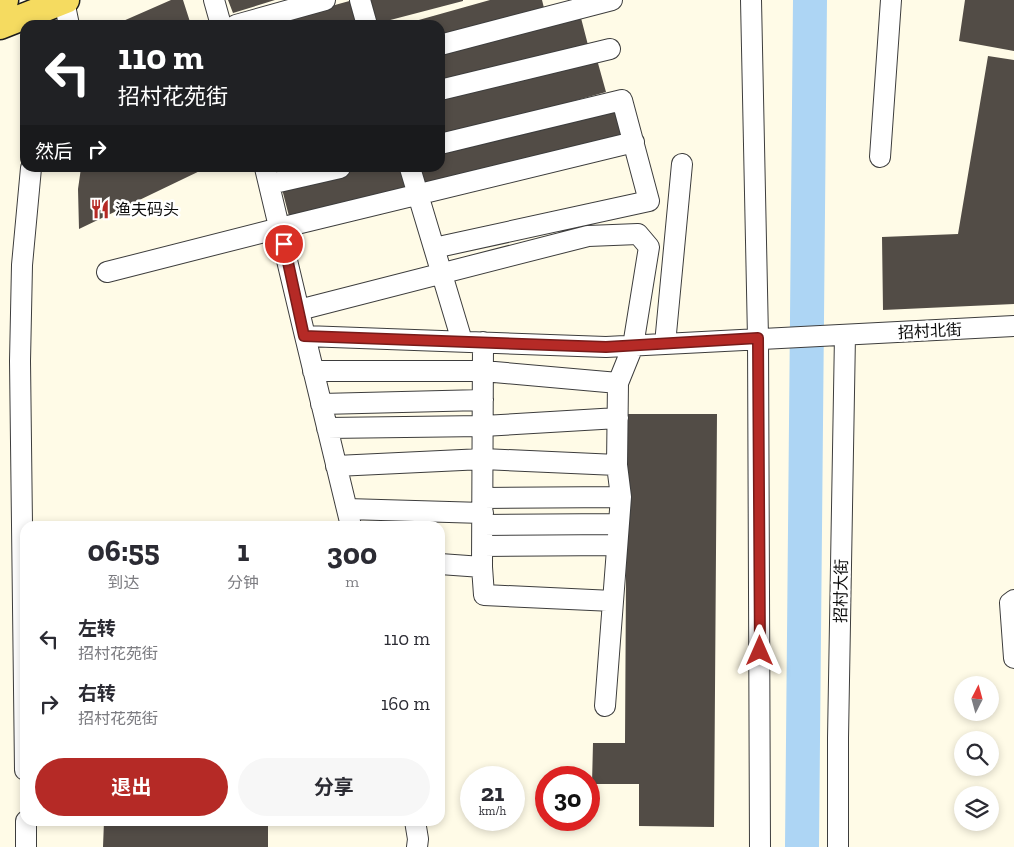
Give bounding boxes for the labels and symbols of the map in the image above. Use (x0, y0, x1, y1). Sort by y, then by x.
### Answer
restaurant icon: 渔夫码头 (89, 198, 111, 220)
place label: 渔夫码头 (115, 200, 179, 219)
pin (263, 223, 305, 265)
street label: 招村北街 (898, 320, 962, 342)
street label: 招村大街 (831, 559, 851, 623)
position arrow (733, 624, 785, 676)
north arrow (954, 676, 999, 721)
speed limit sign: 30 (535, 766, 600, 831)

